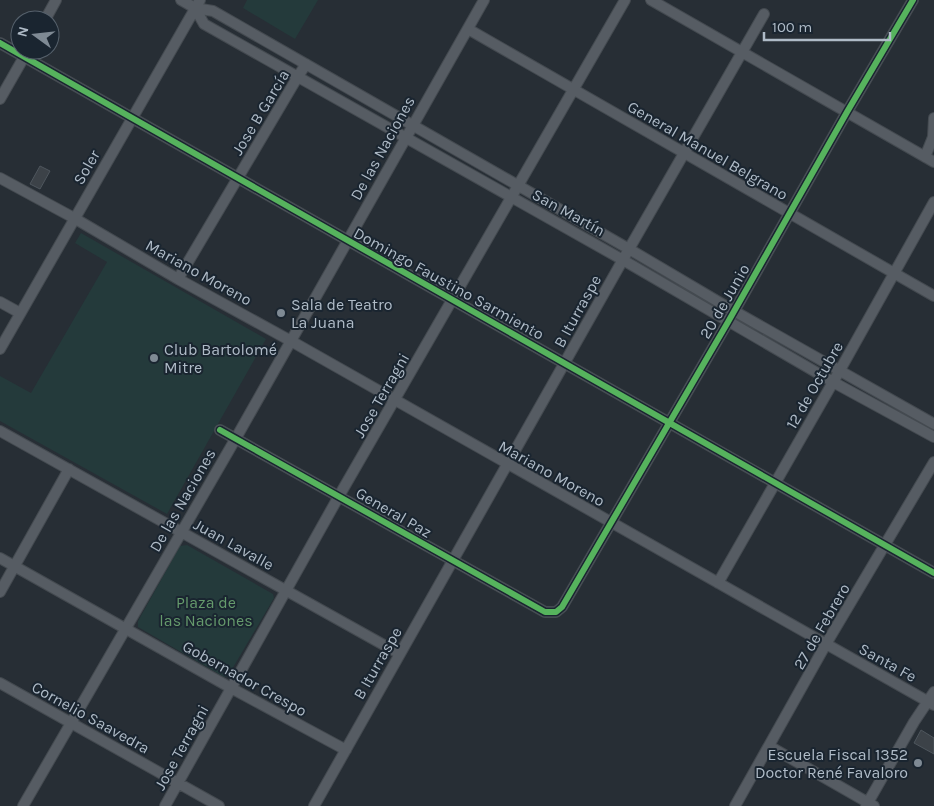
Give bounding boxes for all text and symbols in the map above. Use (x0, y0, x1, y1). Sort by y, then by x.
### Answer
north arrow (10, 10, 60, 60)
scale bar (764, 10, 890, 42)
text: 100 m (772, 18, 812, 36)
text: N (13, 25, 32, 39)
street label: Jose B García (228, 66, 293, 158)
street label: De las Naciones (346, 93, 419, 204)
street label: General Manuel Belgrano (624, 97, 791, 204)
street label: Soler (69, 146, 104, 188)
street label: San Martín (529, 185, 609, 240)
street label: Domingo Faustino Sarmiento (350, 223, 547, 344)
street label: Mariano Moreno (142, 235, 255, 310)
street label: 20 de Junio (695, 260, 754, 342)
street label: B Iturraspe (550, 272, 605, 351)
place label: Sala de Teatro La Juana (291, 295, 392, 332)
marker: Sala de Teatro La Juana (275, 307, 287, 319)
street label: 12 de Octubre (782, 338, 847, 432)
place label: Club Bartolomé Mitre (164, 340, 277, 377)
street label: Jose Terragni (350, 350, 413, 441)
marker: Club Bartolomé Mitre (148, 352, 160, 364)
street label: Mariano Moreno (495, 436, 608, 511)
street label: De las Naciones (145, 445, 220, 555)
street label: General Paz (352, 483, 435, 542)
street label: Juan Lavalle (190, 515, 277, 574)
street label: 27 de Febrero (789, 580, 854, 673)
park label: Plaza de las Naciones (159, 593, 253, 630)
street label: B Iturraspe (349, 624, 406, 703)
street label: Gobernador Crespo (179, 636, 310, 720)
street label: Santa Fe (856, 639, 920, 686)
street label: Cornelio Saavedra (29, 677, 153, 758)
street label: Jose Terragni (150, 701, 213, 793)
place label: Escuela Fiscal 1352 Doctor René Favaloro (755, 745, 908, 782)
marker: Escuela Fiscal 1352 Doctor René Favaloro (912, 757, 924, 769)

